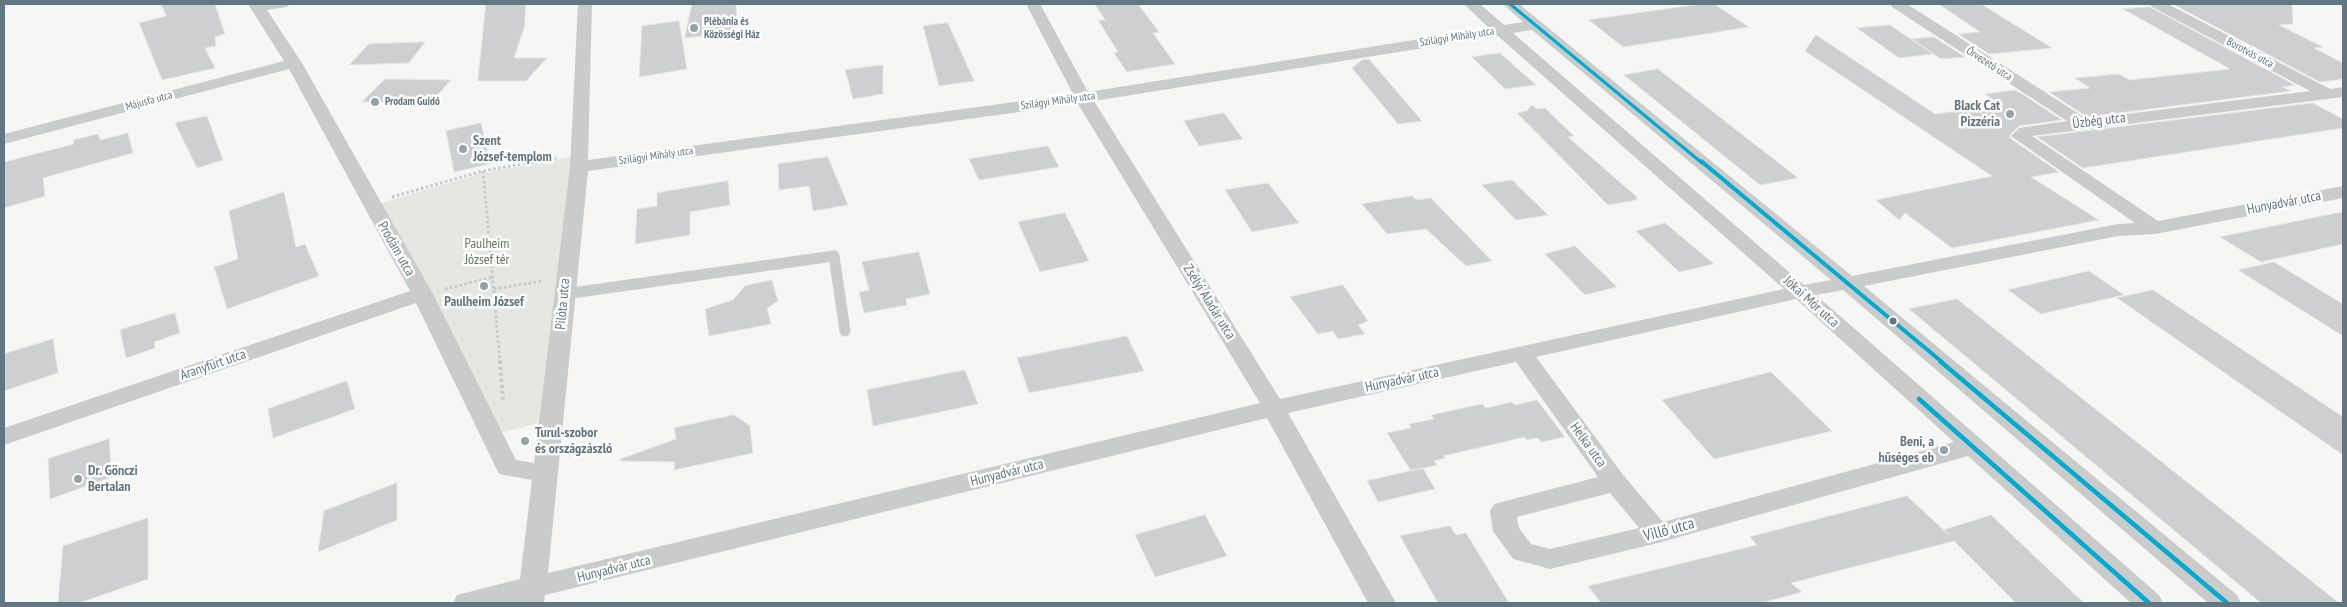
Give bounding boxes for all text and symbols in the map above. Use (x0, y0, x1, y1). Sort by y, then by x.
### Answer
place label: Plébánia és Közösségi Ház (704, 15, 760, 41)
marker: Plébánia és Közösségi Ház (688, 22, 700, 34)
street label: Szilágyi Mihály utca (1419, 25, 1495, 49)
street label: Borotvás utca (2224, 35, 2276, 71)
street label: Őrvezető utca (1964, 44, 2014, 84)
street label: Májusfa utca (124, 88, 174, 114)
street label: Szilágyi Mihály utca (1020, 89, 1096, 113)
place label: Prodam Guidó (385, 95, 440, 109)
marker: Prodam Guidó (369, 96, 381, 108)
place label: Black Cat Pizzéria (1954, 98, 2000, 130)
marker: Black Cat Pizzéria (2004, 108, 2016, 120)
street label: Üzbég utca (2071, 109, 2127, 133)
place label: Szent József-templom (473, 133, 552, 166)
marker: Szent József-templom (457, 143, 469, 155)
street label: Szilágyi Mihály utca (618, 144, 694, 168)
street label: Hunyadvár utca (2246, 188, 2322, 218)
street label: Prodám utca (374, 219, 418, 279)
park label: Paulheim József tér (465, 236, 509, 268)
street label: Zsélyi Aladár utca (1179, 261, 1239, 343)
street label: Jókai Mór utca (1780, 273, 1842, 331)
street label: Pilóta utca (552, 278, 574, 330)
marker: Paulheim József (478, 280, 490, 292)
place label: Paulheim József (444, 294, 524, 310)
unlabelled marker (1888, 316, 1898, 326)
street label: Aranyfürt utca (178, 346, 248, 384)
street label: Hunyadvár utca (1364, 364, 1440, 396)
street label: Helka utca (1566, 419, 1610, 471)
place label: Turul-szobor és országzászló (535, 425, 612, 458)
place label: Beni, a hűséges eb (1878, 434, 1934, 467)
marker: Turul-szobor és országzászló (519, 435, 531, 447)
marker: Beni, a hűséges eb (1938, 444, 1950, 456)
street label: Hunyadvár utca (969, 456, 1045, 490)
place label: Dr. Gönczi Bertalan (88, 463, 138, 496)
marker: Dr. Gönczi Bertalan (72, 473, 84, 485)
street label: Villő utca (1641, 514, 1697, 546)
street label: Hunyadvár utca (576, 552, 652, 586)

